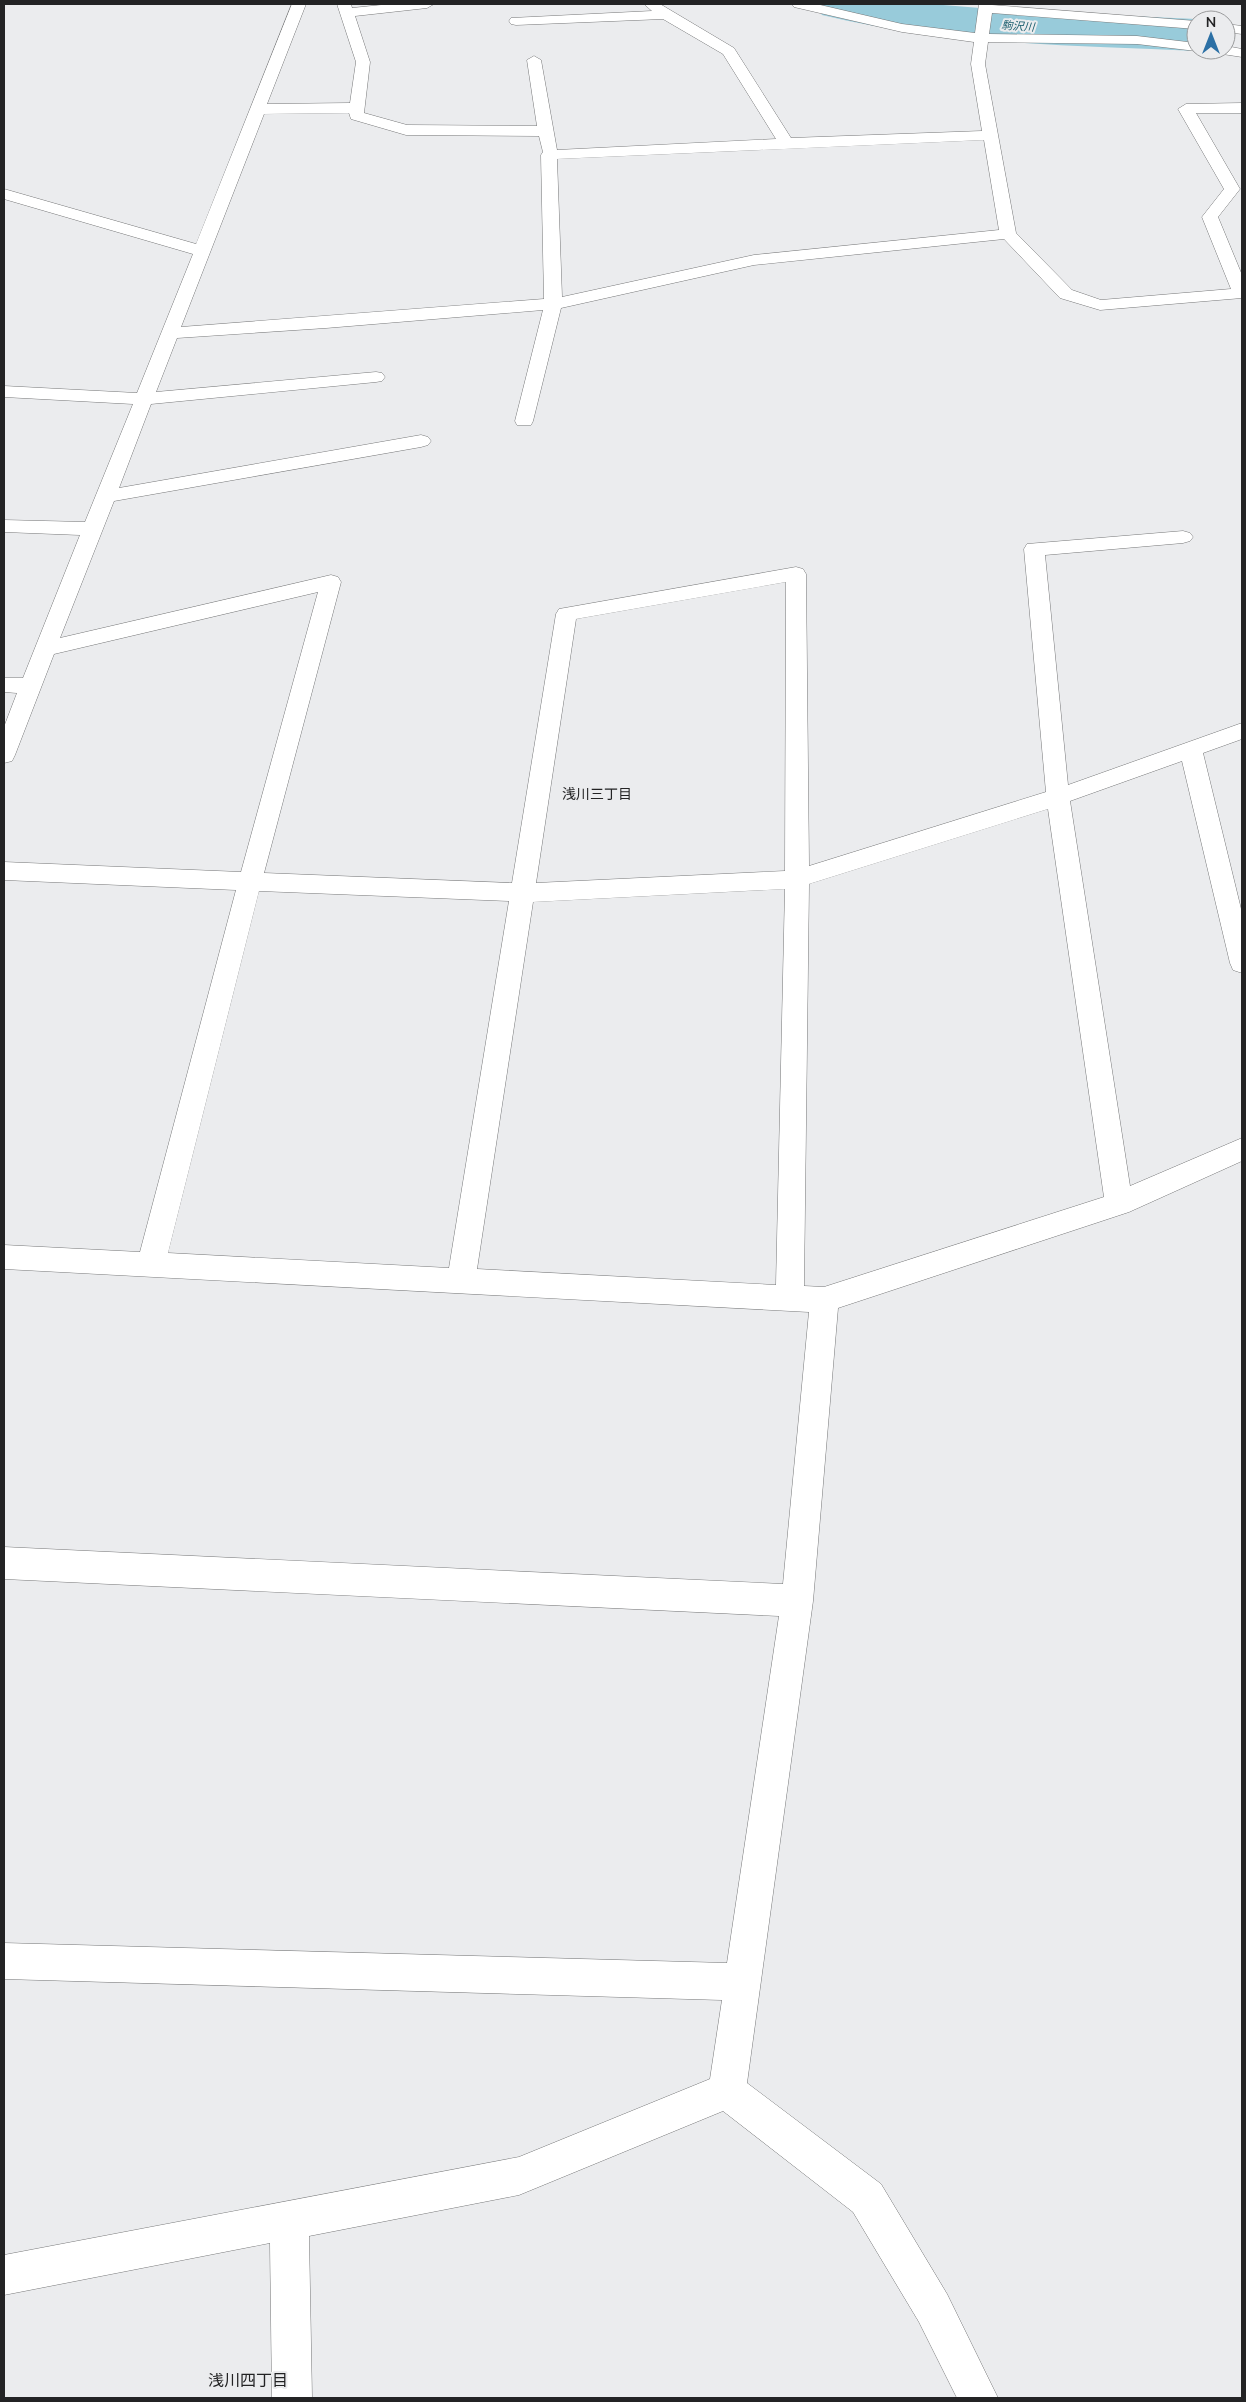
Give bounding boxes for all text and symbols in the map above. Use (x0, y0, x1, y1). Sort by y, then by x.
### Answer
north arrow (1186, 10, 1236, 60)
text: N (1206, 13, 1216, 32)
water label: 駒沢川 (1001, 18, 1036, 35)
district label: 浅川三丁目 (562, 785, 632, 804)
district label: 浅川四丁目 (208, 2370, 288, 2392)

